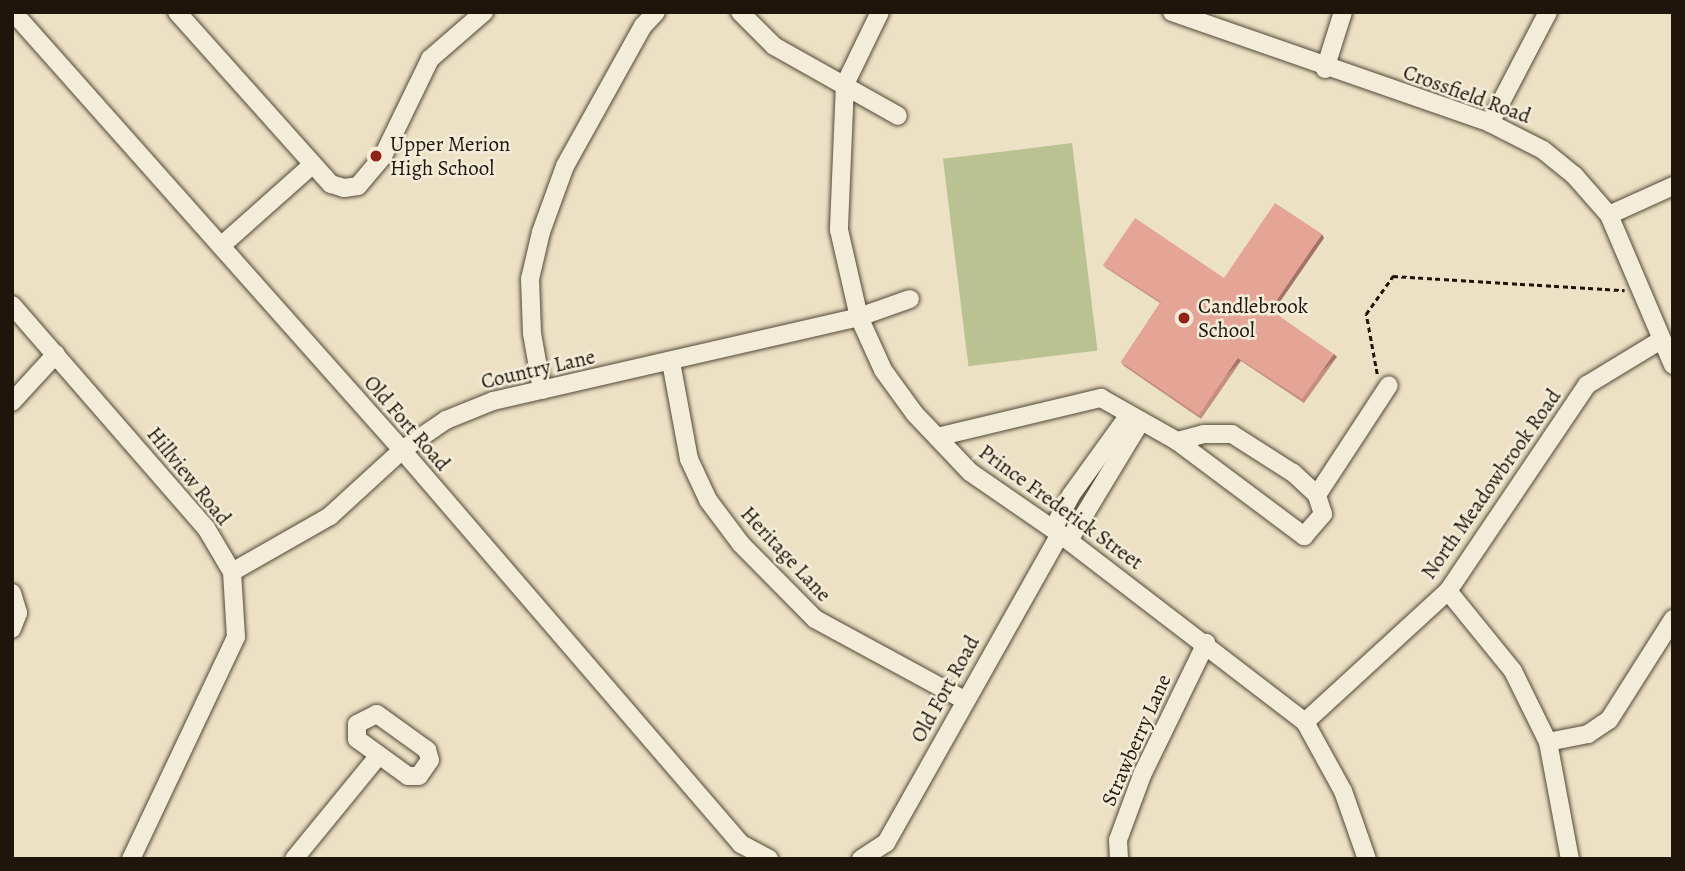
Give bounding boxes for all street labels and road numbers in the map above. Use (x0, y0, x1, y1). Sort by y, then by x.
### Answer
street label: Crossfield Road (1400, 59, 1534, 129)
street label: Country Lane (479, 344, 597, 394)
street label: Old Fort Road (359, 370, 455, 476)
street label: North Meadowbrook Road (1416, 384, 1566, 584)
street label: Hillview Road (142, 422, 236, 530)
street label: Prince Frederick Street (974, 439, 1148, 575)
street label: Heritage Lane (736, 501, 836, 607)
street label: Old Fort Road (905, 631, 985, 747)
street label: Strawberry Lane (1096, 670, 1176, 810)

